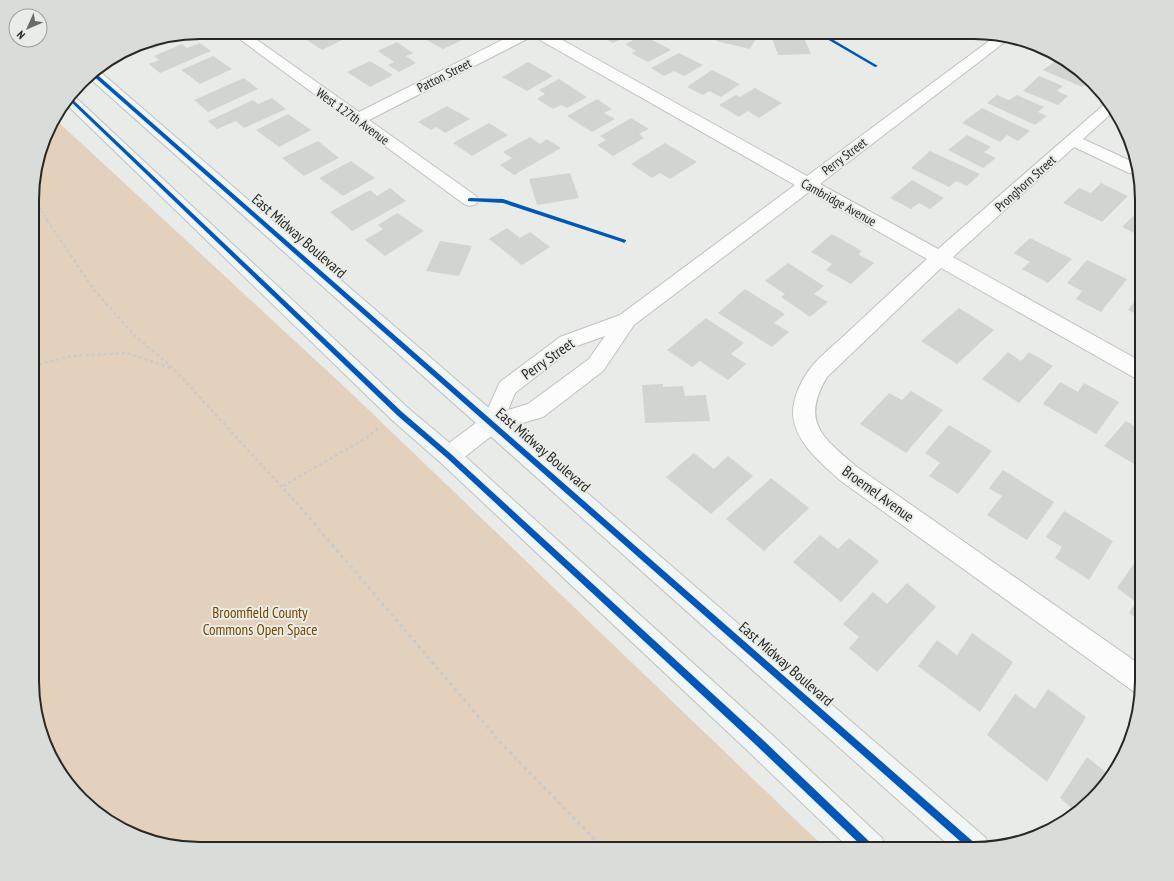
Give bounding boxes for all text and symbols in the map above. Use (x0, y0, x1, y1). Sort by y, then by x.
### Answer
north arrow (8, 8, 48, 48)
text: N (14, 28, 28, 42)
street label: Patton Street (414, 54, 475, 96)
street label: West 127th Avenue (313, 84, 393, 149)
street label: Perry Street (818, 134, 871, 179)
street label: Pronghorn Street (991, 151, 1060, 215)
street label: Cambridge Avenue (798, 175, 879, 230)
street label: East Midway Boulevard (248, 189, 351, 282)
street label: Perry Street (518, 334, 578, 384)
street label: East Midway Boulevard (492, 403, 595, 496)
street label: Broemel Avenue (839, 461, 918, 526)
park label: Broomfield County Commons Open Space (203, 603, 317, 639)
street label: East Midway Boulevard (735, 617, 838, 710)

